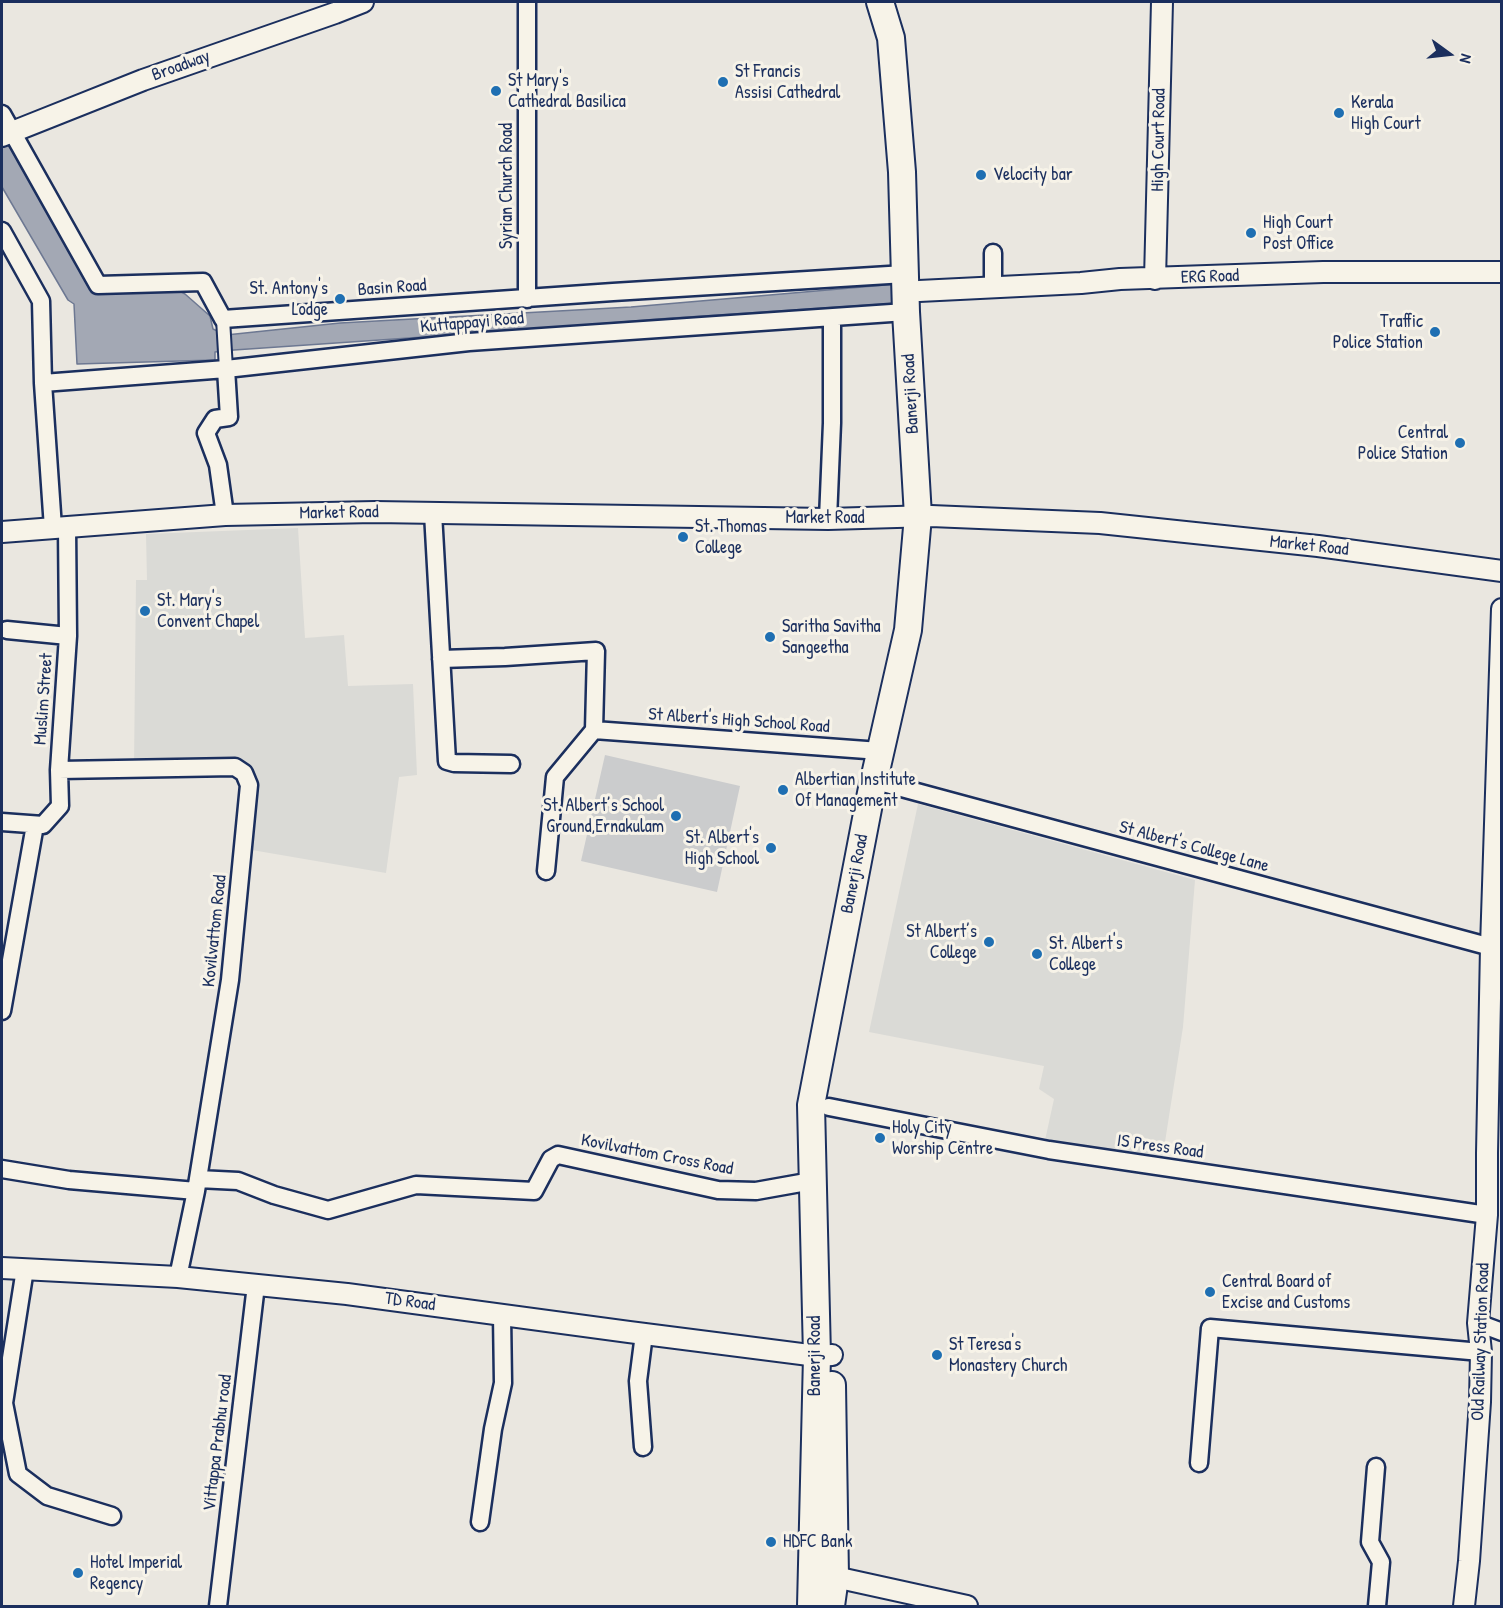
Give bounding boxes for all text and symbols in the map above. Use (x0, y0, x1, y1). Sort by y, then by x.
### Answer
north arrow (1419, 24, 1479, 84)
street label: Broadway (149, 46, 213, 86)
text: N (1455, 52, 1478, 66)
place label: St Francis Assisi Cathedral (735, 61, 840, 104)
place label: St Mary's Cathedral Basilica (508, 70, 626, 112)
marker: St Francis Assisi Cathedral (716, 75, 730, 89)
marker: St Mary's Cathedral Basilica (489, 84, 503, 98)
street label: High Court Road (1147, 88, 1171, 192)
place label: Kerala High Court (1351, 92, 1421, 134)
marker: Kerala High Court (1332, 106, 1346, 120)
street label: Syrian Church Road (496, 123, 518, 249)
place label: Velocity bar (993, 164, 1073, 186)
marker: Velocity bar (974, 168, 988, 182)
place label: High Court Post Office (1263, 212, 1334, 254)
marker: High Court Post Office (1244, 226, 1258, 240)
street label: ERG Road (1180, 265, 1240, 289)
street label: Basin Road (357, 275, 427, 301)
place label: St. Antony's Lodge (250, 278, 328, 320)
marker: St. Antony's Lodge (333, 292, 347, 306)
street label: Kuttappayi Road (419, 308, 525, 338)
place label: Traffic Police Station (1333, 311, 1423, 354)
marker: Traffic Police Station (1428, 325, 1442, 339)
street label: Banerji Road (898, 353, 924, 435)
place label: Central Police Station (1358, 422, 1448, 464)
marker: Central Police Station (1453, 436, 1467, 450)
street label: Market Road (299, 502, 379, 524)
street label: Market Road (785, 507, 865, 529)
place label: St. Thomas College (695, 516, 767, 558)
marker: St. Thomas College (676, 530, 690, 544)
street label: Market Road (1269, 531, 1349, 561)
place label: St. Mary's Convent Chapel (157, 590, 259, 632)
marker: St. Mary's Convent Chapel (138, 604, 152, 618)
place label: Saritha Savitha Sangeetha (782, 616, 881, 658)
marker: Saritha Savitha Sangeetha (763, 630, 777, 644)
street label: Muslim Street (30, 652, 58, 746)
street label: St Albert's High School Road (648, 704, 830, 738)
place label: Albertian Institute Of Management (795, 769, 916, 812)
marker: Albertian Institute Of Management (776, 783, 790, 797)
place label: St. Albert’s School Ground,Ernakulam (543, 795, 664, 838)
marker: St. Albert’s School Ground,Ernakulam (669, 809, 683, 823)
street label: St Albert's College Lane (1117, 817, 1271, 877)
place label: St. Albert's High School (685, 827, 759, 870)
street label: Banerji Road (837, 833, 873, 915)
marker: St. Albert's High School (764, 841, 778, 855)
street label: Kovilvattom Road (198, 874, 232, 988)
place label: St Albert’s College (906, 921, 977, 964)
place label: St. Albert's College (1049, 933, 1123, 976)
marker: St Albert’s College (982, 935, 996, 949)
marker: St. Albert's College (1030, 947, 1044, 961)
place label: Holy City Worship Centre (892, 1117, 993, 1160)
street label: Kovilvattom Cross Road (579, 1130, 735, 1180)
street label: IS Press Road (1115, 1130, 1205, 1164)
marker: Holy City Worship Centre (873, 1131, 887, 1145)
street label: Old Railway Station Road (1467, 1263, 1495, 1421)
place label: Central Board of Excise and Customs (1222, 1271, 1350, 1314)
marker: Central Board of Excise and Customs (1203, 1285, 1217, 1299)
street label: TD Road (383, 1288, 437, 1316)
street label: Banerji Road (804, 1316, 826, 1396)
place label: St Teresa's Monastery Church (949, 1334, 1067, 1376)
marker: St Teresa's Monastery Church (930, 1348, 944, 1362)
street label: Vittappa Prabhu road (199, 1373, 237, 1513)
place label: HDFC Bank (783, 1531, 853, 1553)
marker: HDFC Bank (764, 1535, 778, 1549)
place label: Hotel Imperial Regency (90, 1552, 182, 1594)
marker: Hotel Imperial Regency (71, 1566, 85, 1580)

